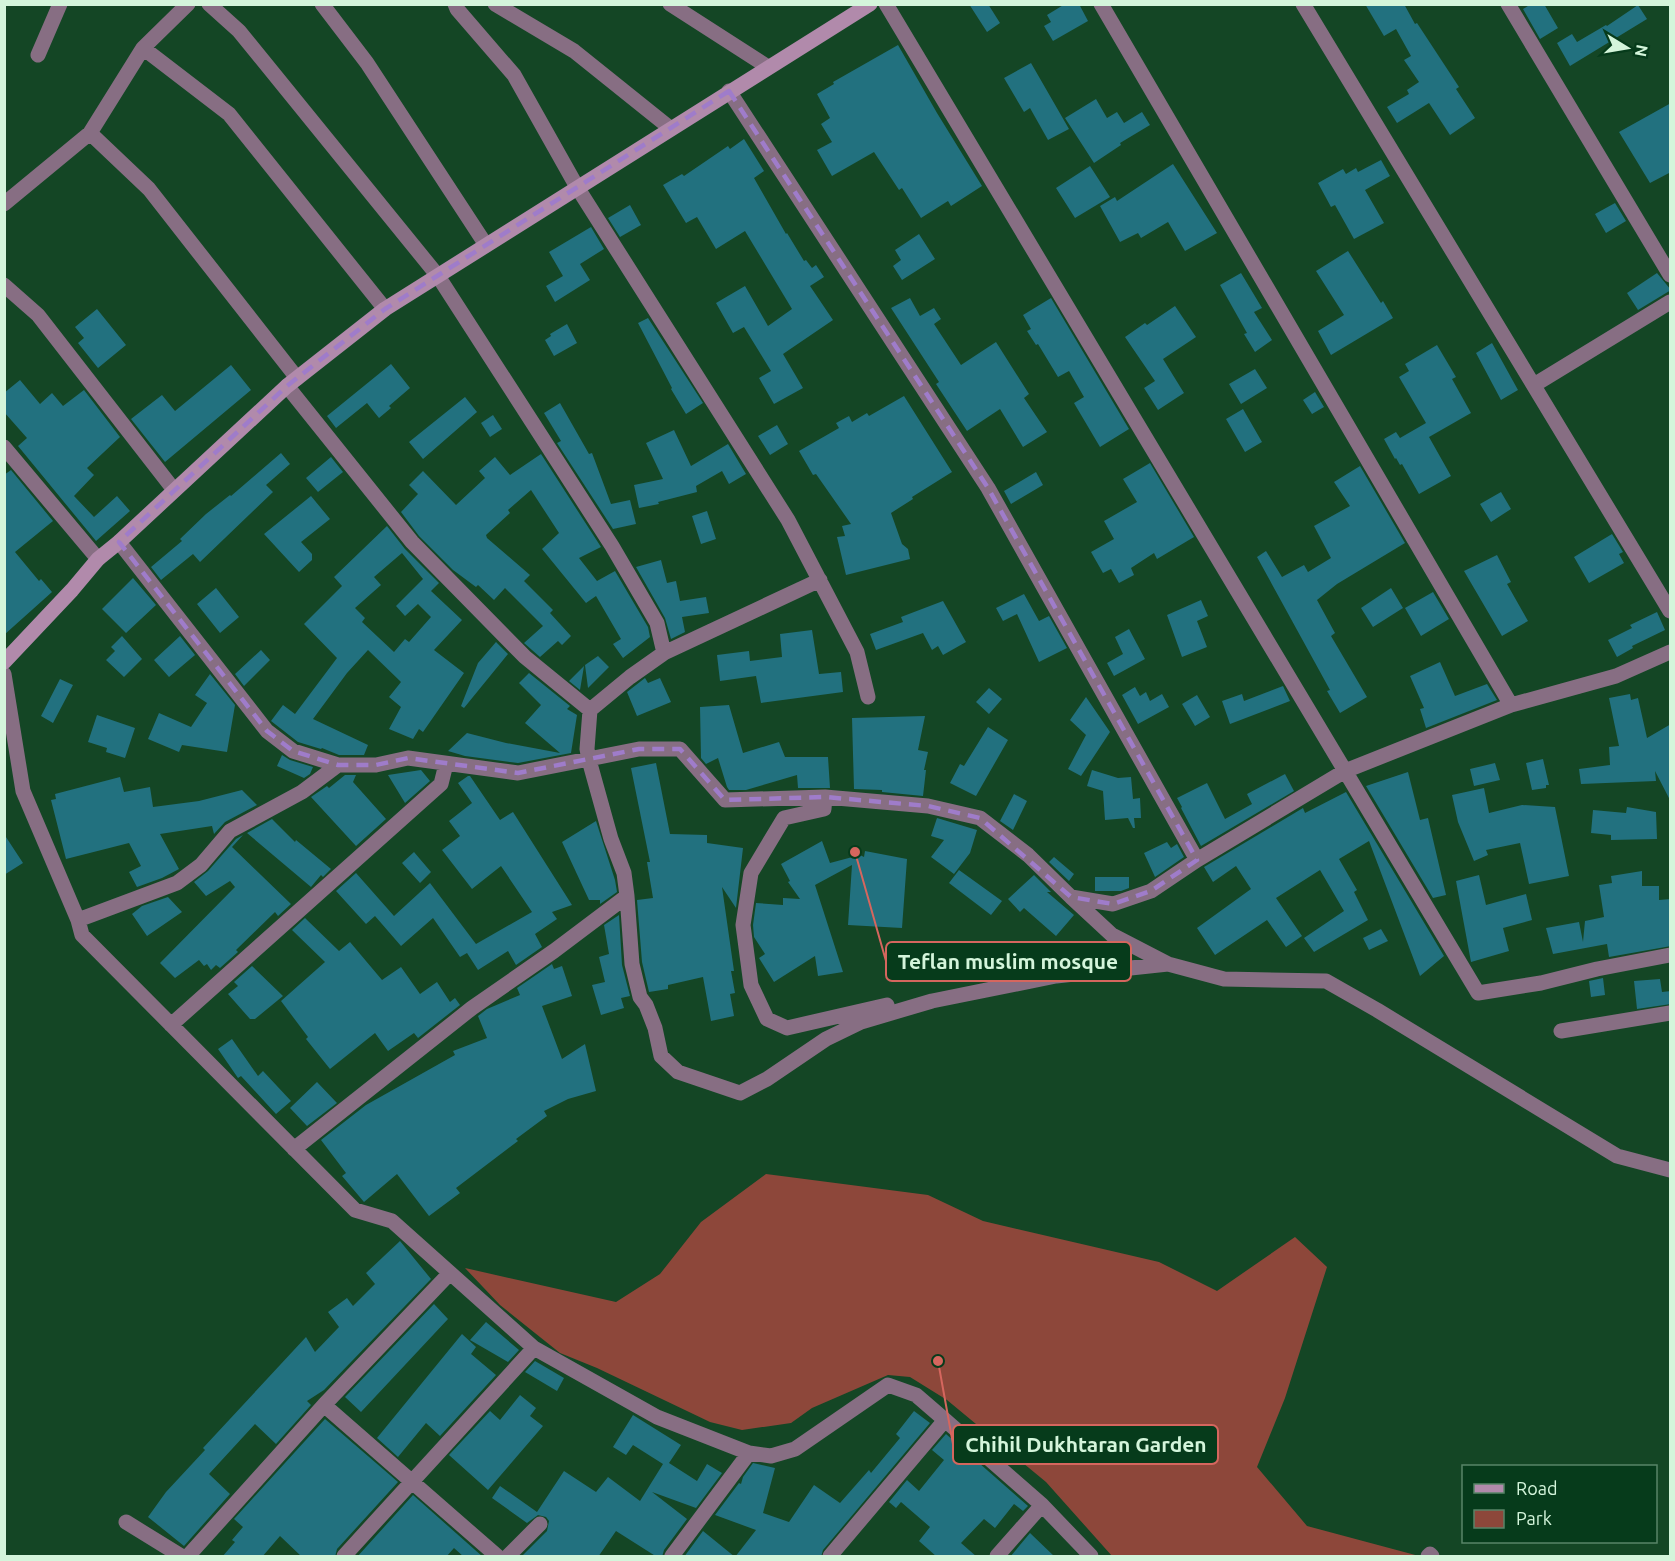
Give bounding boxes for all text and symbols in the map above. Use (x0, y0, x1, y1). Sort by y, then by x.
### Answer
north arrow (1597, 18, 1657, 78)
text: N (1632, 43, 1652, 58)
callout: Teflan muslim mosque (886, 942, 1131, 981)
text: Teflan muslim mosque (898, 949, 1118, 973)
callout: Chihil Dukhtaran Garden (953, 1425, 1218, 1464)
text: Chihil Dukhtaran Garden (965, 1432, 1207, 1456)
legend (1462, 1465, 1657, 1543)
text: Road (1516, 1478, 1558, 1498)
text: Park (1516, 1508, 1552, 1528)

